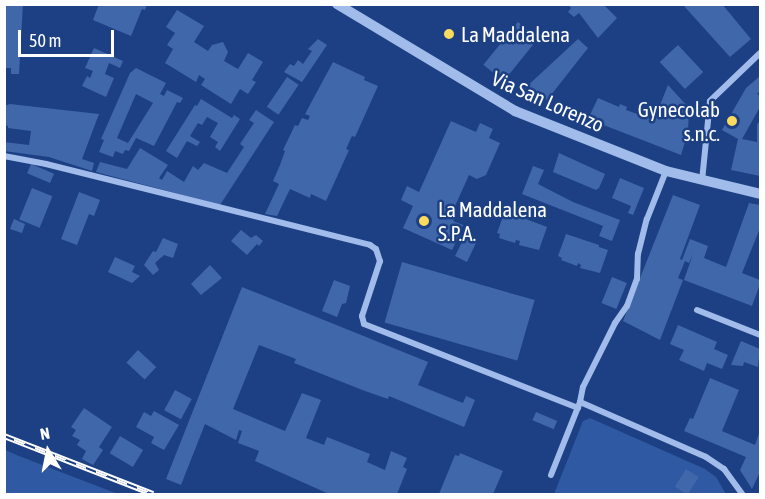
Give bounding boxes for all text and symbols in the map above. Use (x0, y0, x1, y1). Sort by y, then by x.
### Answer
scale bar (21, 18, 117, 56)
place label: La Maddalena (461, 21, 570, 47)
marker: La Maddalena (442, 27, 456, 41)
text: 50 m (29, 30, 61, 51)
street label: Via San Lorenzo (488, 65, 608, 137)
place label: Gynecolab s.n.c. (638, 96, 720, 146)
marker: Gynecolab s.n.c. (725, 114, 739, 128)
place label: La Maddalena S.P.A. (438, 196, 547, 246)
marker: La Maddalena S.P.A. (415, 212, 433, 230)
north arrow (18, 421, 78, 481)
text: N (39, 424, 51, 443)

